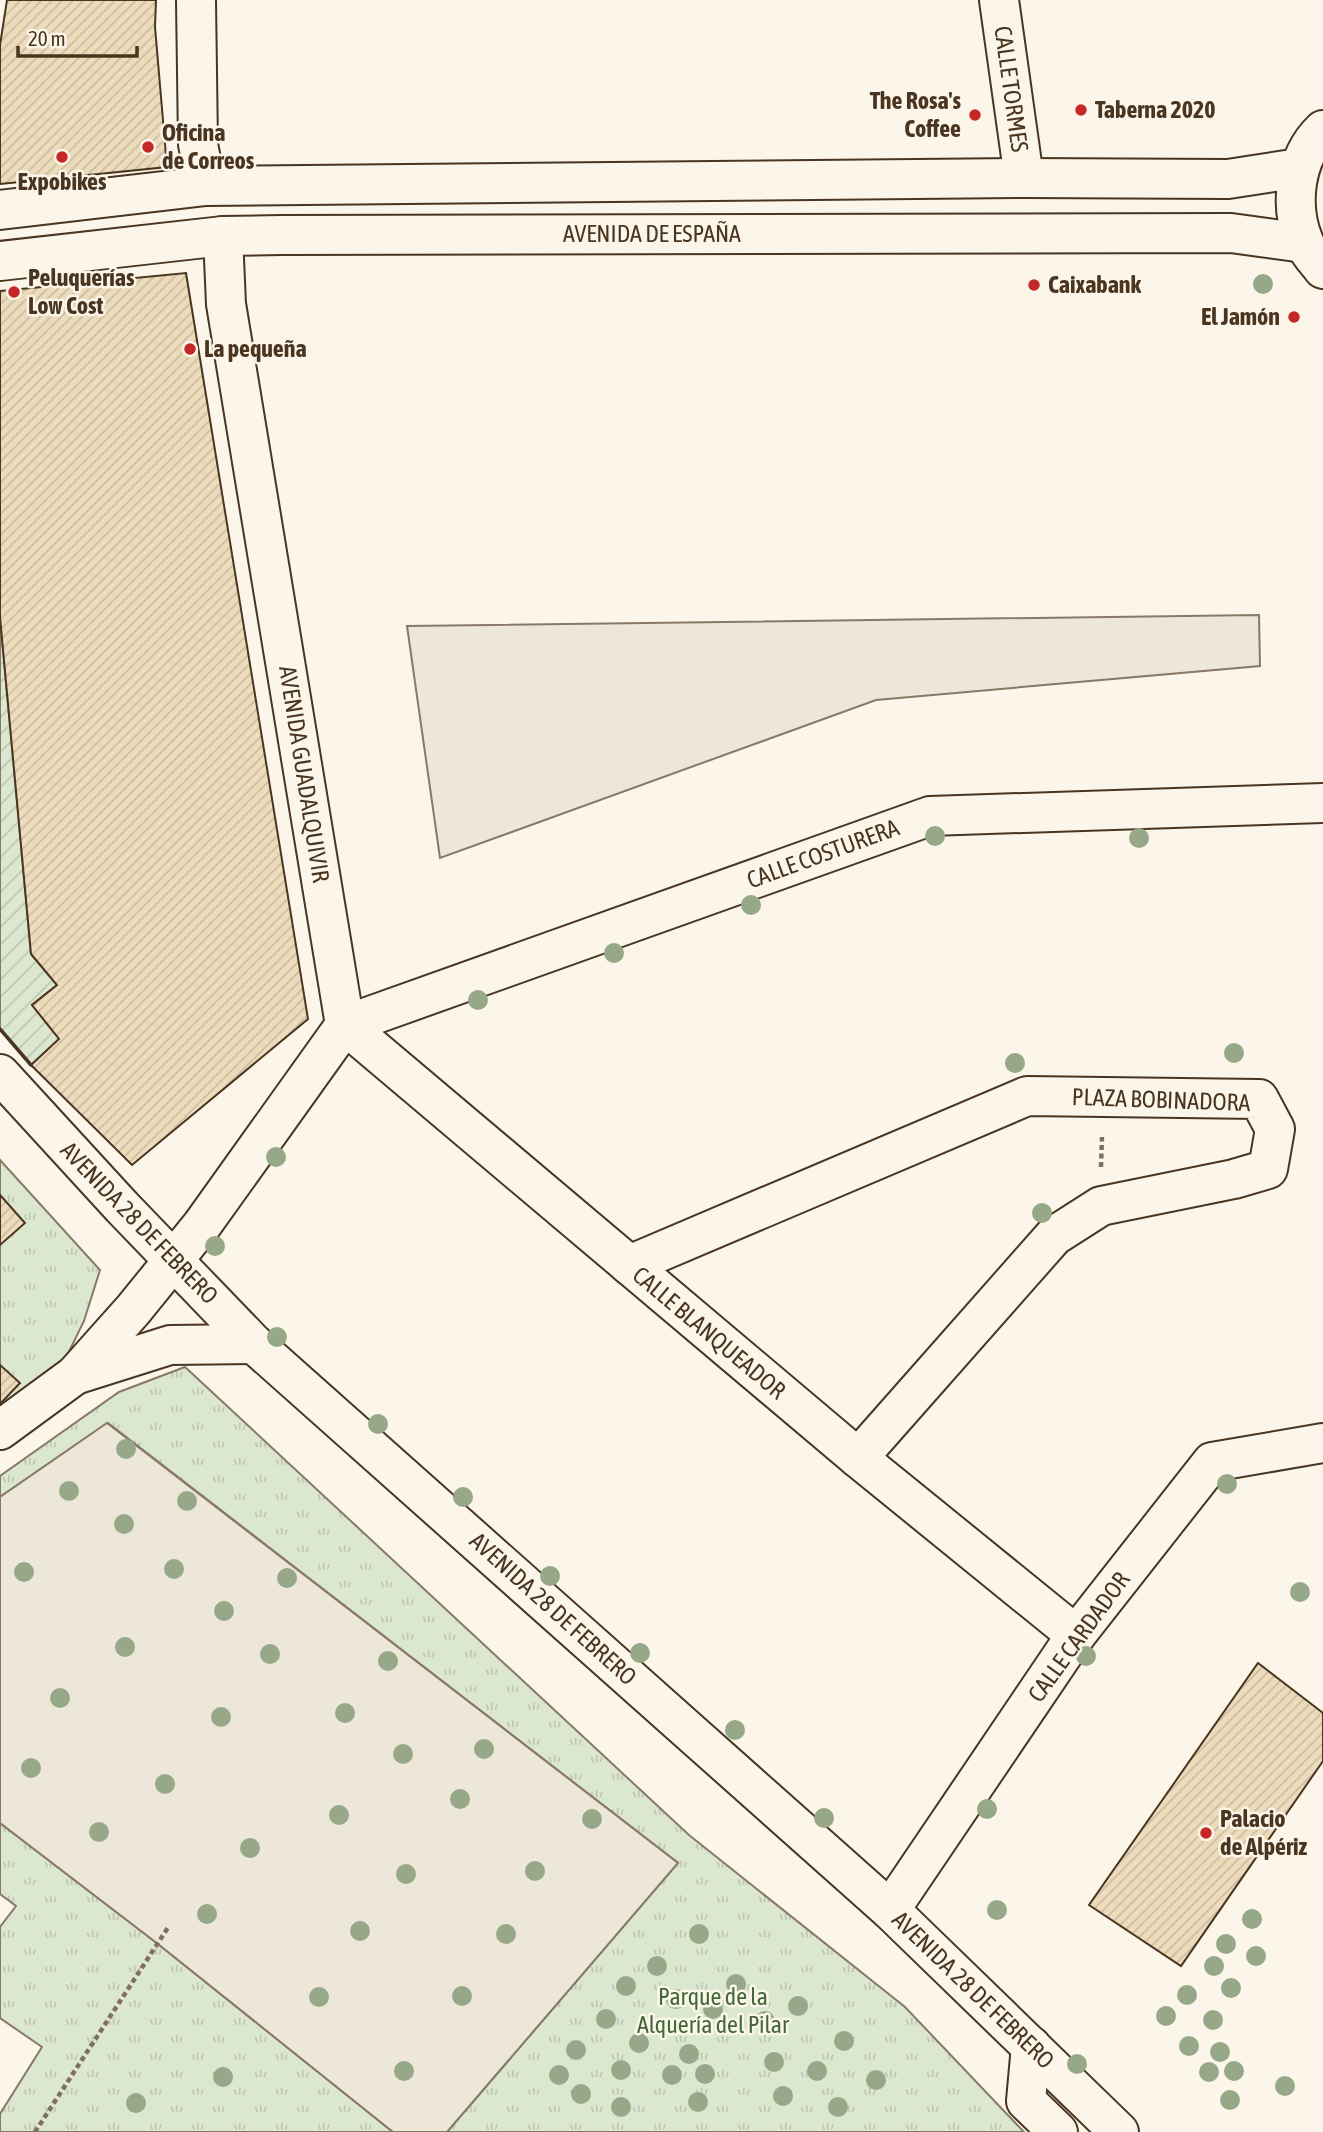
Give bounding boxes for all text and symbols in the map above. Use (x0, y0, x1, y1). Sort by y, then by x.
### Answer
scale bar (18, 14, 136, 58)
street label: CALLE TORMES (989, 24, 1034, 154)
text: 20 m (28, 26, 66, 50)
place label: The Rosa's Coffee (870, 87, 962, 142)
place label: Taberna 2020 (1095, 96, 1216, 123)
marker: Taberna 2020 (1073, 102, 1089, 118)
marker: The Rosa's Coffee (967, 107, 983, 123)
place label: Oficina de Correos (162, 119, 255, 174)
marker: Oficina de Correos (140, 139, 156, 155)
marker: Expobikes (54, 149, 70, 165)
place label: Expobikes (18, 168, 107, 195)
street label: AVENIDA DE ESPAÑA (563, 220, 741, 247)
place label: Peluquerías Low Cost (28, 264, 135, 319)
place label: Caixabank (1048, 271, 1142, 298)
marker: Caixabank (1026, 277, 1042, 293)
marker: Peluquerías Low Cost (6, 284, 22, 300)
place label: El Jamón (1201, 303, 1280, 330)
marker: El Jamón (1286, 309, 1302, 325)
place label: La pequeña (204, 335, 307, 362)
marker: La pequeña (182, 341, 198, 357)
street label: AVENIDA GUADALQUIVIR (274, 664, 335, 884)
street label: CALLE COSTURERA (743, 813, 903, 894)
street label: PLAZA BOBINADORA (1071, 1083, 1251, 1116)
street label: AVENIDA 28 DE FEBRERO (55, 1136, 223, 1309)
street label: CALLE BLANQUEADOR (628, 1261, 791, 1404)
street label: AVENIDA 28 DE FEBRERO (465, 1527, 642, 1690)
street label: CALLE CARDADOR (1022, 1567, 1135, 1707)
place label: Palacio de Alpériz (1220, 1805, 1308, 1860)
marker: Palacio de Alpériz (1198, 1825, 1214, 1841)
street label: AVENIDA 28 DE FEBRERO (887, 1906, 1060, 2074)
park label: Parque de la Alquería del Pilar (637, 1983, 790, 2038)

